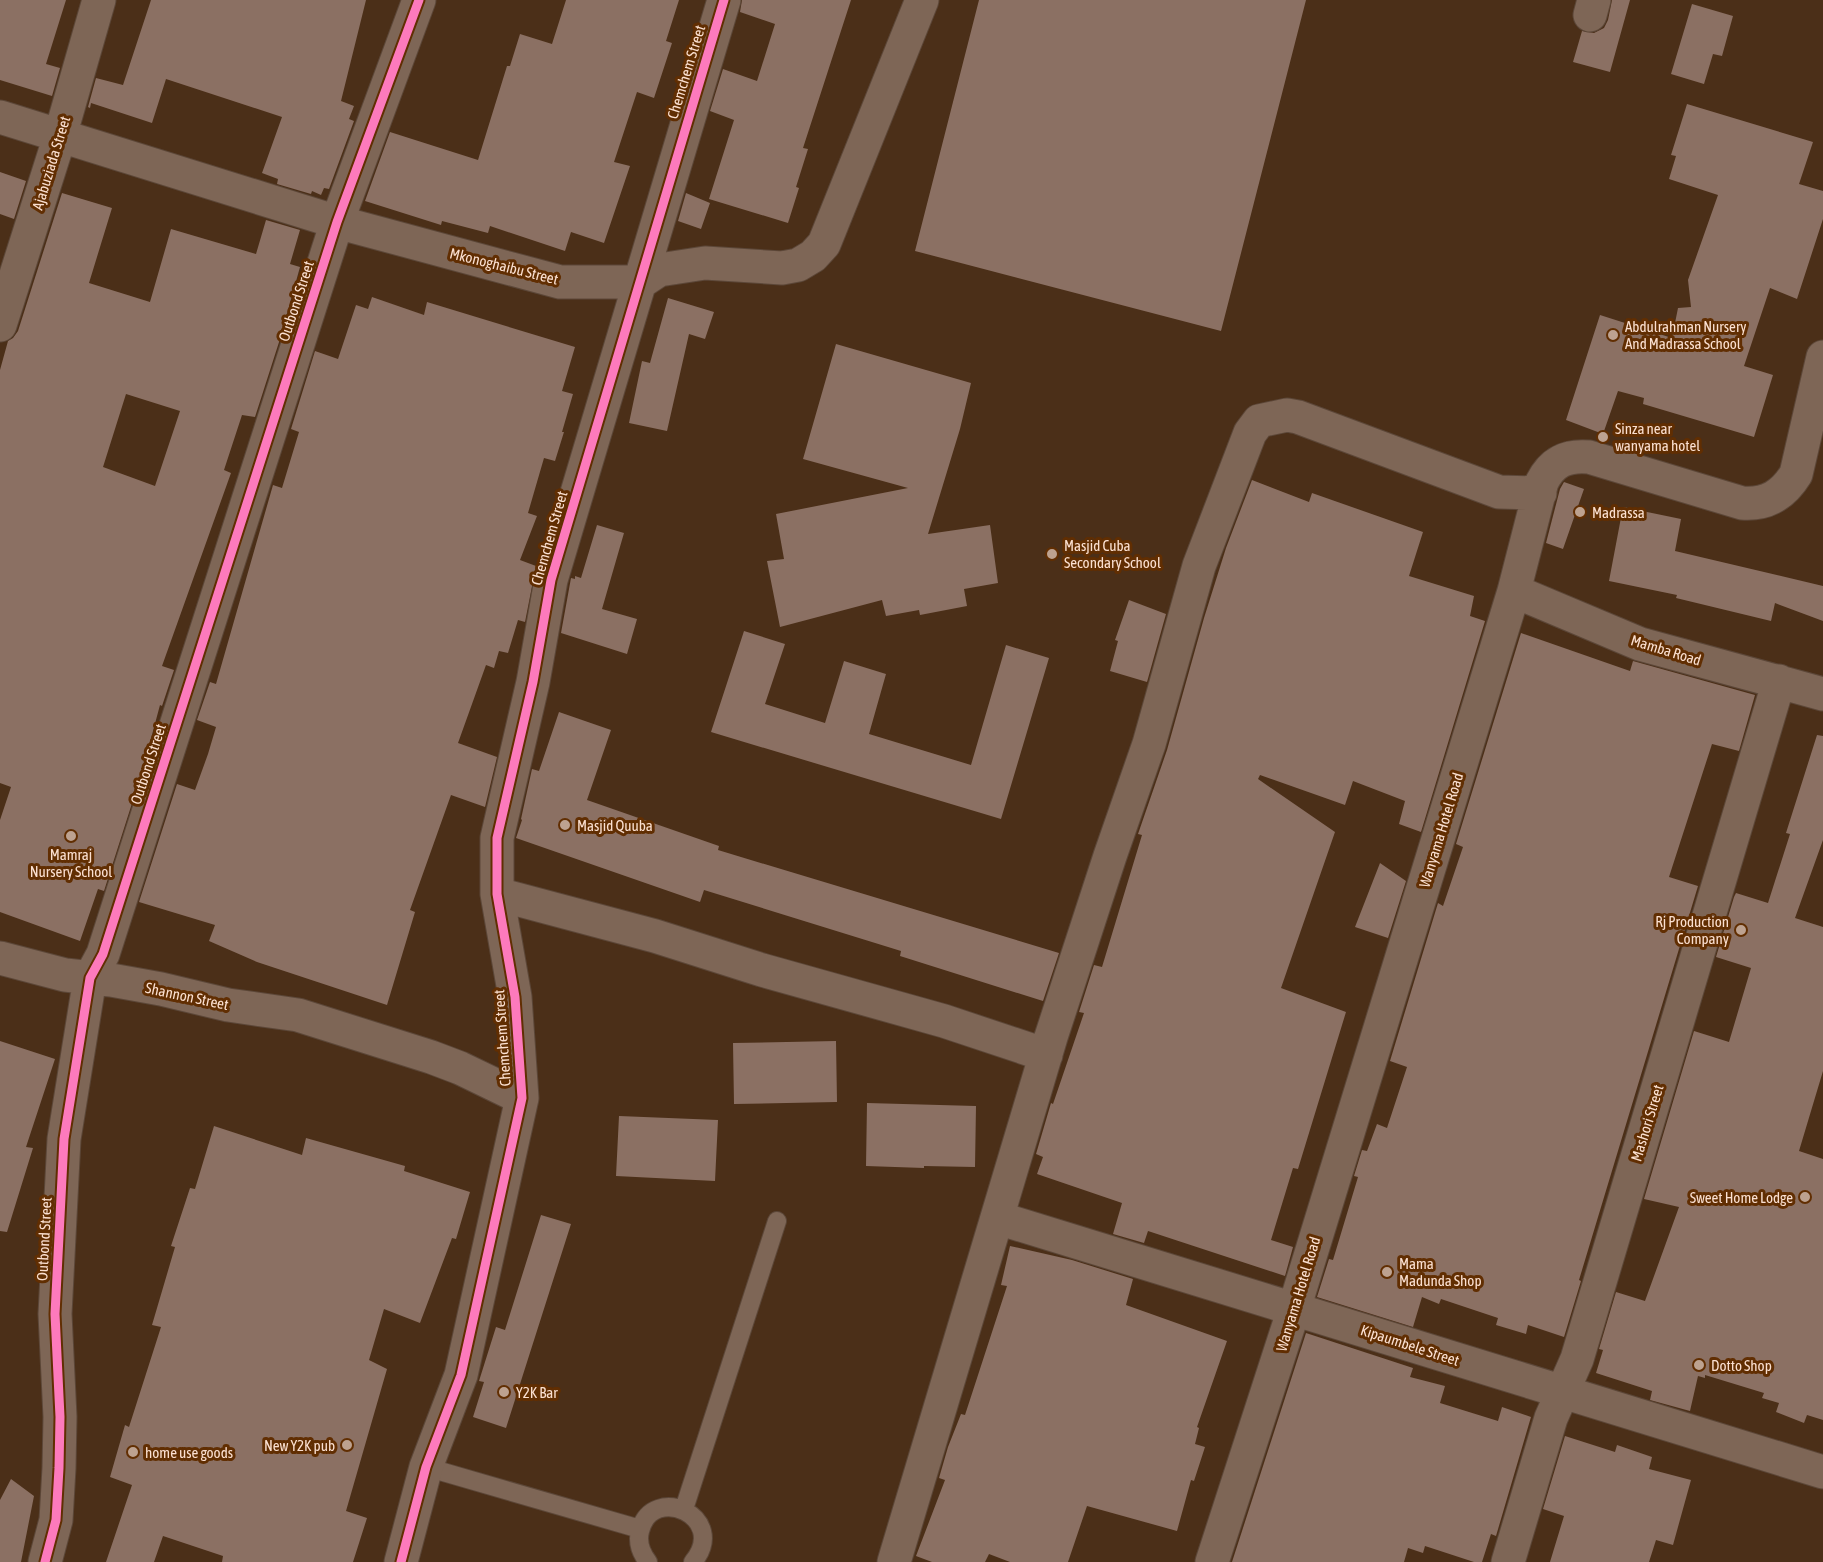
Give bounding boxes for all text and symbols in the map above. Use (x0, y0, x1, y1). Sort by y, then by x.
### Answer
street label: Chemchem Street (664, 23, 708, 121)
street label: Ajabuziada Street (29, 114, 73, 212)
street label: Mkonoghaibu Street (448, 244, 560, 288)
street label: Outbond Street (275, 259, 317, 343)
place label: Abdulrahman Nursery And Madrassa School (1625, 318, 1747, 352)
marker: Abdulrahman Nursery And Madrassa School (1606, 328, 1620, 342)
place label: Sinza near wanyama hotel (1615, 420, 1700, 454)
marker: Sinza near wanyama hotel (1596, 430, 1610, 444)
street label: Chemchem Street (527, 489, 571, 587)
place label: Madrassa (1592, 504, 1645, 521)
marker: Madrassa (1573, 505, 1587, 519)
place label: Masjid Cuba Secondary School (1064, 537, 1161, 571)
marker: Masjid Cuba Secondary School (1045, 547, 1059, 561)
street label: Mamba Road (1629, 631, 1703, 669)
street label: Outbond Street (127, 722, 169, 806)
street label: Wanyama Hotel Road (1415, 771, 1467, 889)
place label: Masjid Quuba (577, 817, 653, 834)
marker: Masjid Quuba (558, 818, 572, 832)
marker: Mamraj Nursery School (64, 829, 78, 843)
place label: Mamraj Nursery School (30, 846, 112, 880)
place label: Rj Production Company (1655, 913, 1729, 947)
marker: Rj Production Company (1734, 923, 1748, 937)
street label: Shannon Street (144, 979, 230, 1013)
street label: Chemchem Street (490, 989, 514, 1087)
street label: Mashori Street (1627, 1083, 1667, 1163)
place label: Sweet Home Lodge (1690, 1189, 1793, 1206)
marker: Sweet Home Lodge (1798, 1190, 1812, 1204)
street label: Outbond Street (33, 1197, 55, 1281)
street label: Wanyama Hotel Road (1272, 1235, 1324, 1353)
place label: Mama Madunda Shop (1399, 1255, 1482, 1289)
marker: Mama Madunda Shop (1380, 1265, 1394, 1279)
street label: Kipaumbele Street (1359, 1321, 1461, 1369)
place label: Dotto Shop (1711, 1357, 1772, 1374)
marker: Dotto Shop (1692, 1358, 1706, 1372)
place label: Y2K Bar (516, 1384, 558, 1401)
marker: Y2K Bar (497, 1385, 511, 1399)
place label: New Y2K pub (264, 1437, 335, 1454)
marker: New Y2K pub (340, 1438, 354, 1452)
place label: home use goods (145, 1444, 233, 1461)
marker: home use goods (126, 1445, 140, 1459)

